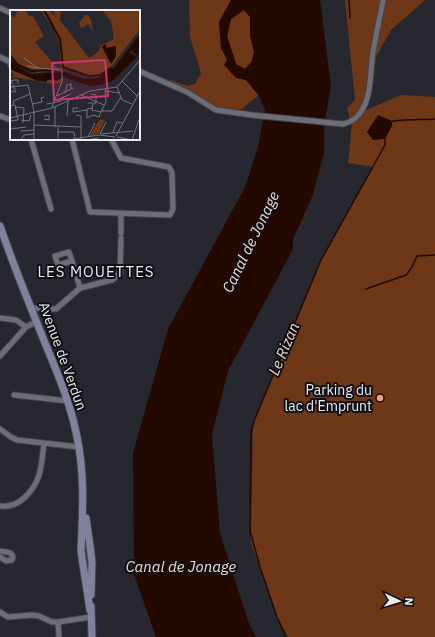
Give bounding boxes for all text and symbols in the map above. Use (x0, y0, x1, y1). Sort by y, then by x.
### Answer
inset map (10, 10, 140, 140)
water label: Canal de Jonage (218, 188, 283, 296)
district label: LES MOUETTES (37, 262, 155, 281)
street label: Avenue de Verdun (35, 299, 91, 413)
water label: Le Rizan (264, 320, 303, 378)
place label: Parking du lac d'Emprunt (284, 381, 372, 415)
marker: Parking du lac d'Emprunt (375, 393, 385, 403)
water label: Canal de Jonage (126, 557, 237, 576)
north arrow (379, 581, 419, 621)
text: N (402, 597, 416, 606)

